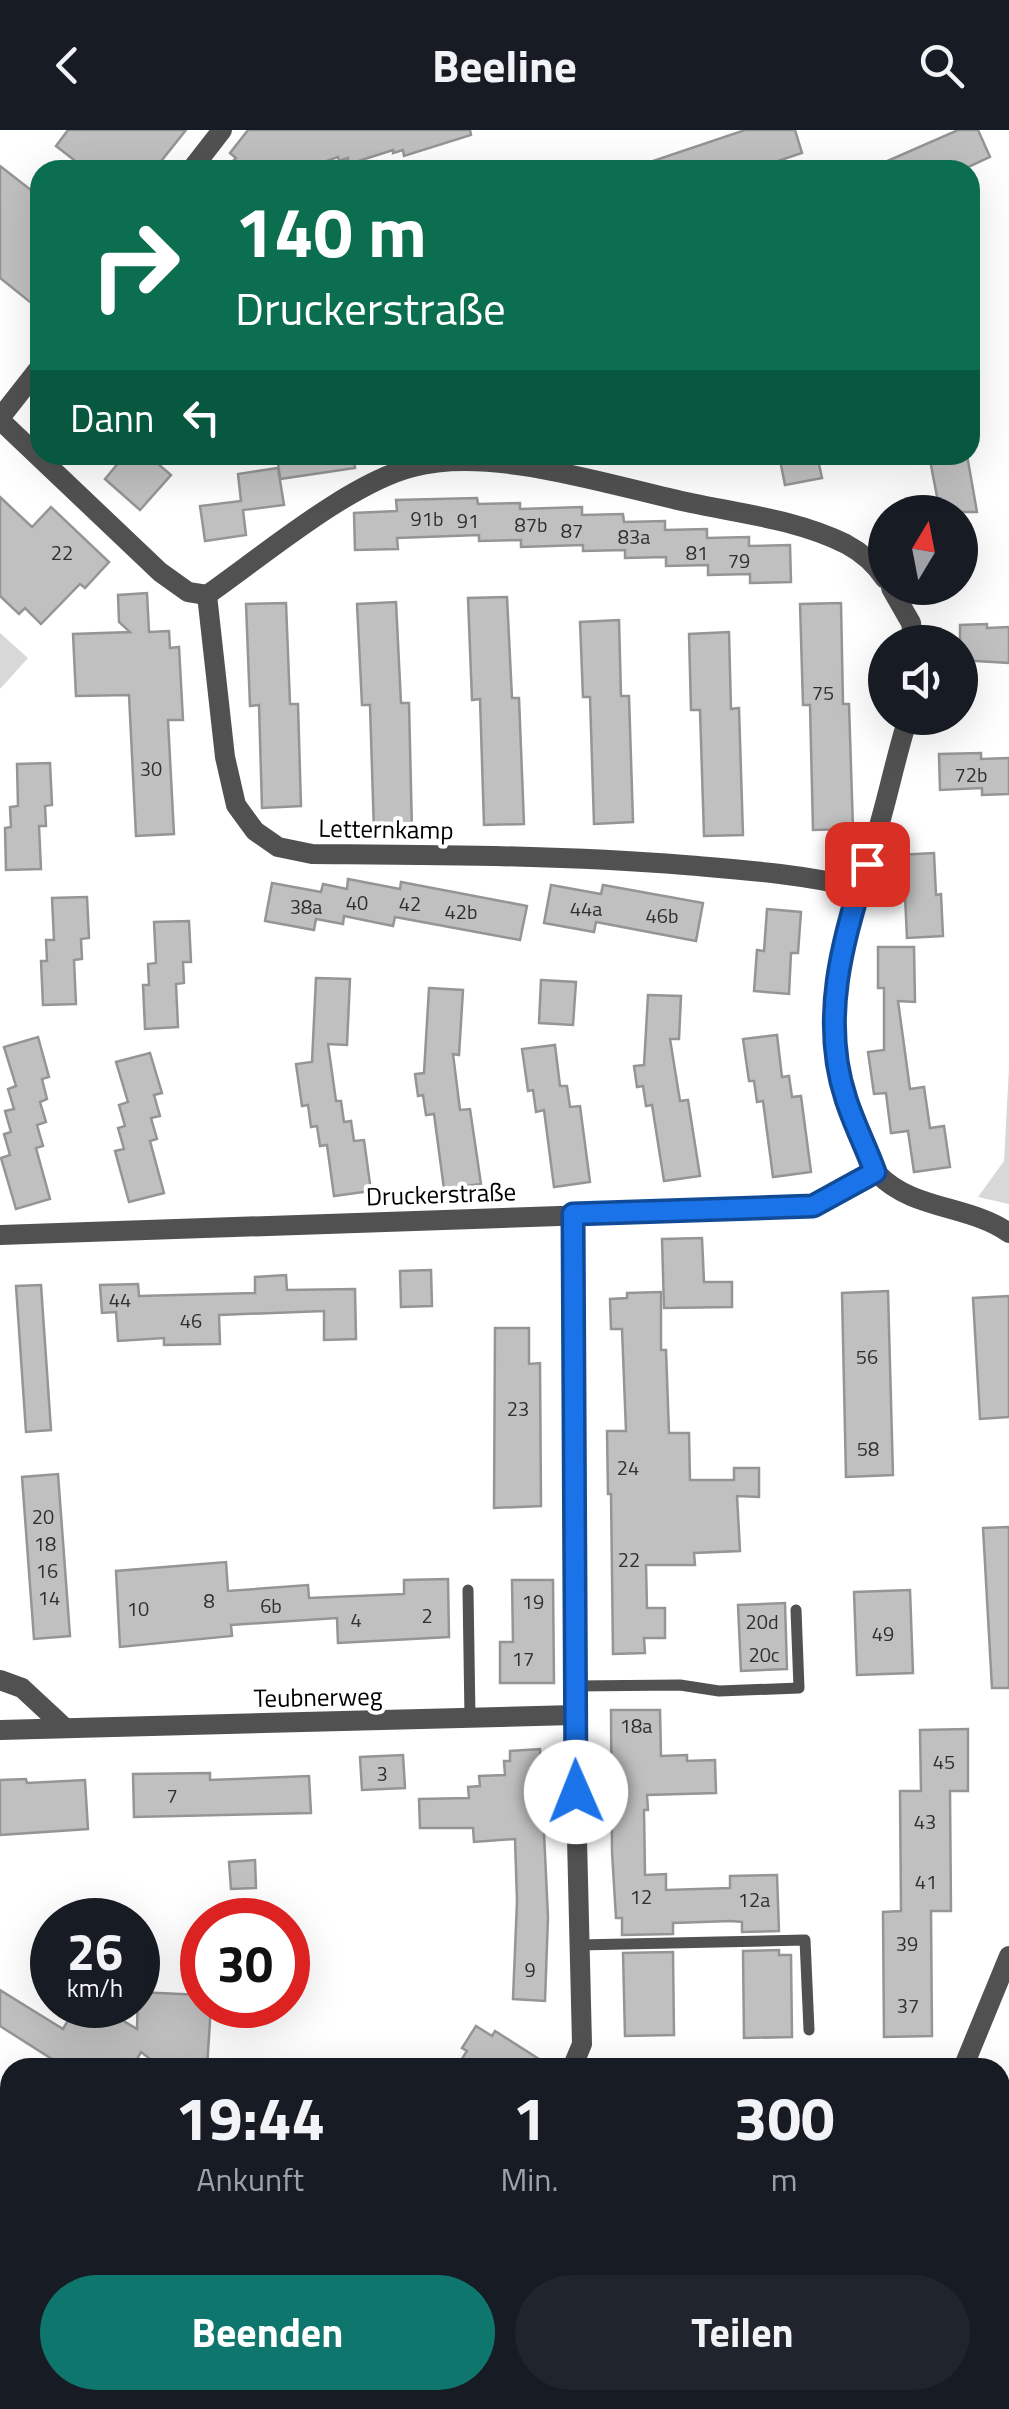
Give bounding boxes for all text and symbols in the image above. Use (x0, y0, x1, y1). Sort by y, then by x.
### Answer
text: Beeline (432, 31, 577, 99)
icon: back (40, 38, 95, 93)
icon: search (914, 38, 969, 93)
text: 140 m (235, 178, 427, 284)
icon: right (70, 200, 200, 330)
text: Druckerstraße (235, 274, 506, 342)
text: Dann (70, 389, 154, 447)
icon: left (174, 390, 229, 445)
north arrow (868, 495, 978, 605)
map controls (868, 495, 978, 735)
house number: 91b (411, 503, 443, 534)
house number: 91 (457, 505, 479, 536)
house number: 87b (515, 509, 547, 540)
house number: 87 (561, 515, 583, 546)
house number: 83a (618, 521, 650, 552)
house number: 22 (51, 537, 73, 568)
house number: 81 (686, 537, 708, 568)
house number: 79 (728, 545, 750, 576)
button: sound (868, 625, 978, 735)
house number: 75 (812, 677, 834, 708)
house number: 30 (140, 753, 162, 784)
house number: 72b (955, 759, 987, 790)
street label: Letternkamp (318, 809, 454, 849)
pin (825, 822, 910, 907)
icon: arrive (840, 837, 895, 892)
house number: 40 (346, 887, 368, 918)
house number: 42 (399, 888, 421, 919)
house number: 38a (290, 891, 322, 922)
house number: 44a (570, 893, 602, 924)
house number: 42b (445, 896, 477, 927)
house number: 46b (646, 900, 678, 931)
street label: Druckerstraße (365, 1172, 517, 1216)
house number: 44 (109, 1284, 131, 1315)
house number: 46 (180, 1305, 202, 1336)
house number: 56 (856, 1341, 878, 1372)
house number: 23 (507, 1393, 529, 1424)
house number: 58 (857, 1433, 879, 1464)
house number: 24 (617, 1452, 639, 1483)
house number: 20 (32, 1501, 54, 1532)
house number: 18 (34, 1528, 56, 1559)
house number: 22 (618, 1544, 640, 1575)
house number: 16 (36, 1555, 58, 1586)
house number: 14 (38, 1582, 60, 1613)
house number: 8 (203, 1585, 215, 1616)
house number: 19 (522, 1586, 544, 1617)
house number: 6b (260, 1590, 282, 1621)
house number: 10 (127, 1593, 149, 1624)
house number: 2 (421, 1600, 433, 1631)
house number: 4 (350, 1604, 362, 1635)
house number: 20d (746, 1606, 778, 1637)
house number: 49 (872, 1618, 894, 1649)
house number: 20c (748, 1639, 780, 1670)
house number: 17 (512, 1643, 534, 1674)
street label: Teubnerweg (253, 1677, 383, 1717)
house number: 18a (620, 1710, 652, 1741)
position arrow (524, 1740, 628, 1844)
house number: 45 (933, 1746, 955, 1777)
house number: 3 (376, 1758, 388, 1789)
house number: 7 (166, 1780, 178, 1811)
house number: 43 (914, 1806, 936, 1837)
house number: 41 (915, 1866, 937, 1897)
house number: 12 (630, 1881, 652, 1912)
house number: 12a (738, 1884, 770, 1915)
speed limit sign: 30 (180, 1898, 310, 2028)
text: 26 (67, 1913, 123, 1989)
house number: 39 (896, 1928, 918, 1959)
house number: 9 (524, 1954, 536, 1985)
text: km/h (67, 1969, 123, 2007)
house number: 37 (897, 1990, 919, 2021)
text: 19:44 (175, 2072, 325, 2163)
text: 1 (513, 2072, 546, 2163)
text: 300 (734, 2072, 835, 2163)
text: Ankunft (196, 2155, 304, 2203)
text: Min. (500, 2155, 558, 2203)
text: m (771, 2155, 798, 2203)
button: Beenden (40, 2275, 495, 2390)
button: Teilen (515, 2275, 970, 2390)

